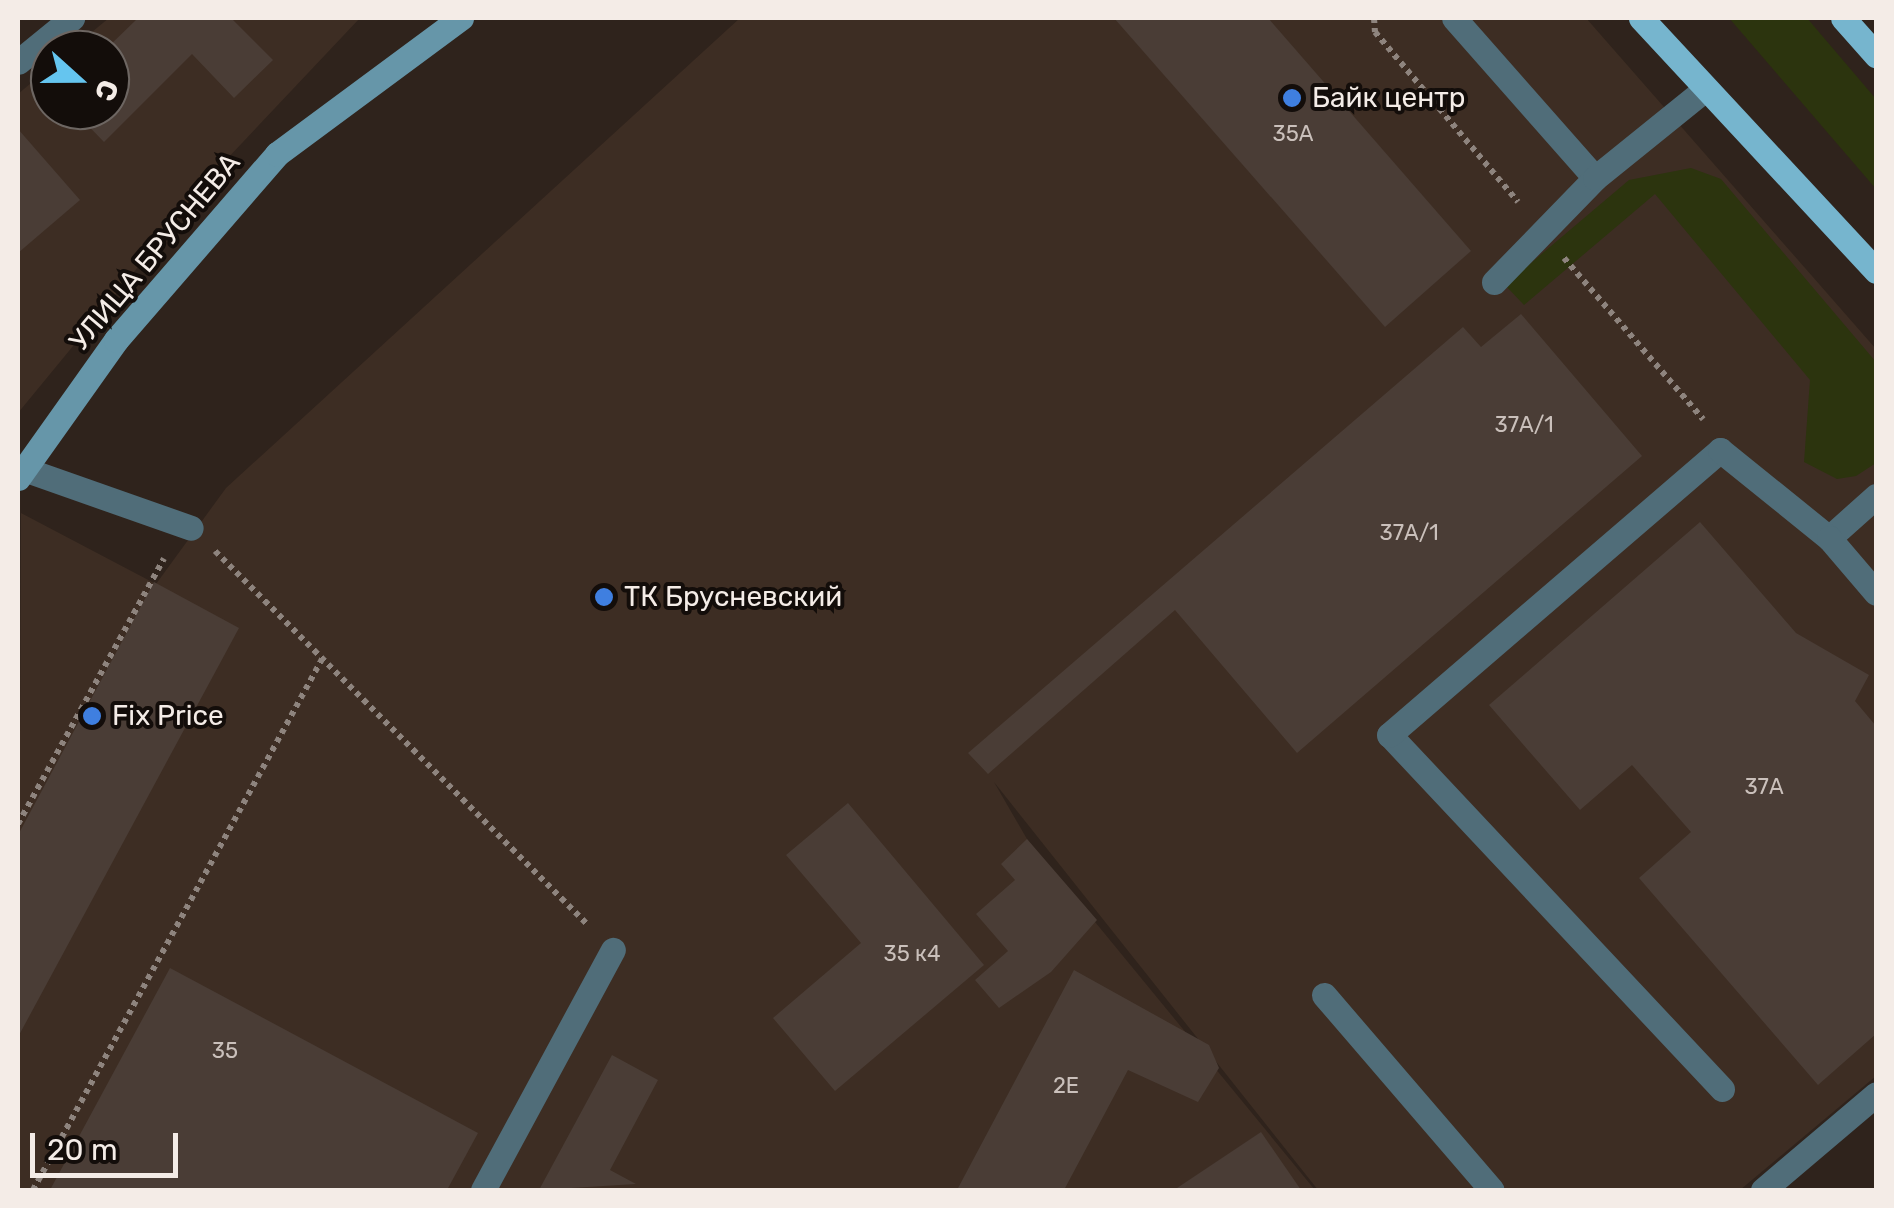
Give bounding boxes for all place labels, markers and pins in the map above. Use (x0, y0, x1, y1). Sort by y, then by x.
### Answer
place label: Байк центр (1312, 81, 1465, 115)
marker: Байк центр (1281, 87, 1303, 109)
place label: ТК Брусневский (624, 580, 842, 614)
marker: ТК Брусневский (593, 586, 615, 608)
place label: Fix Price (112, 699, 224, 733)
marker: Fix Price (81, 705, 103, 727)

